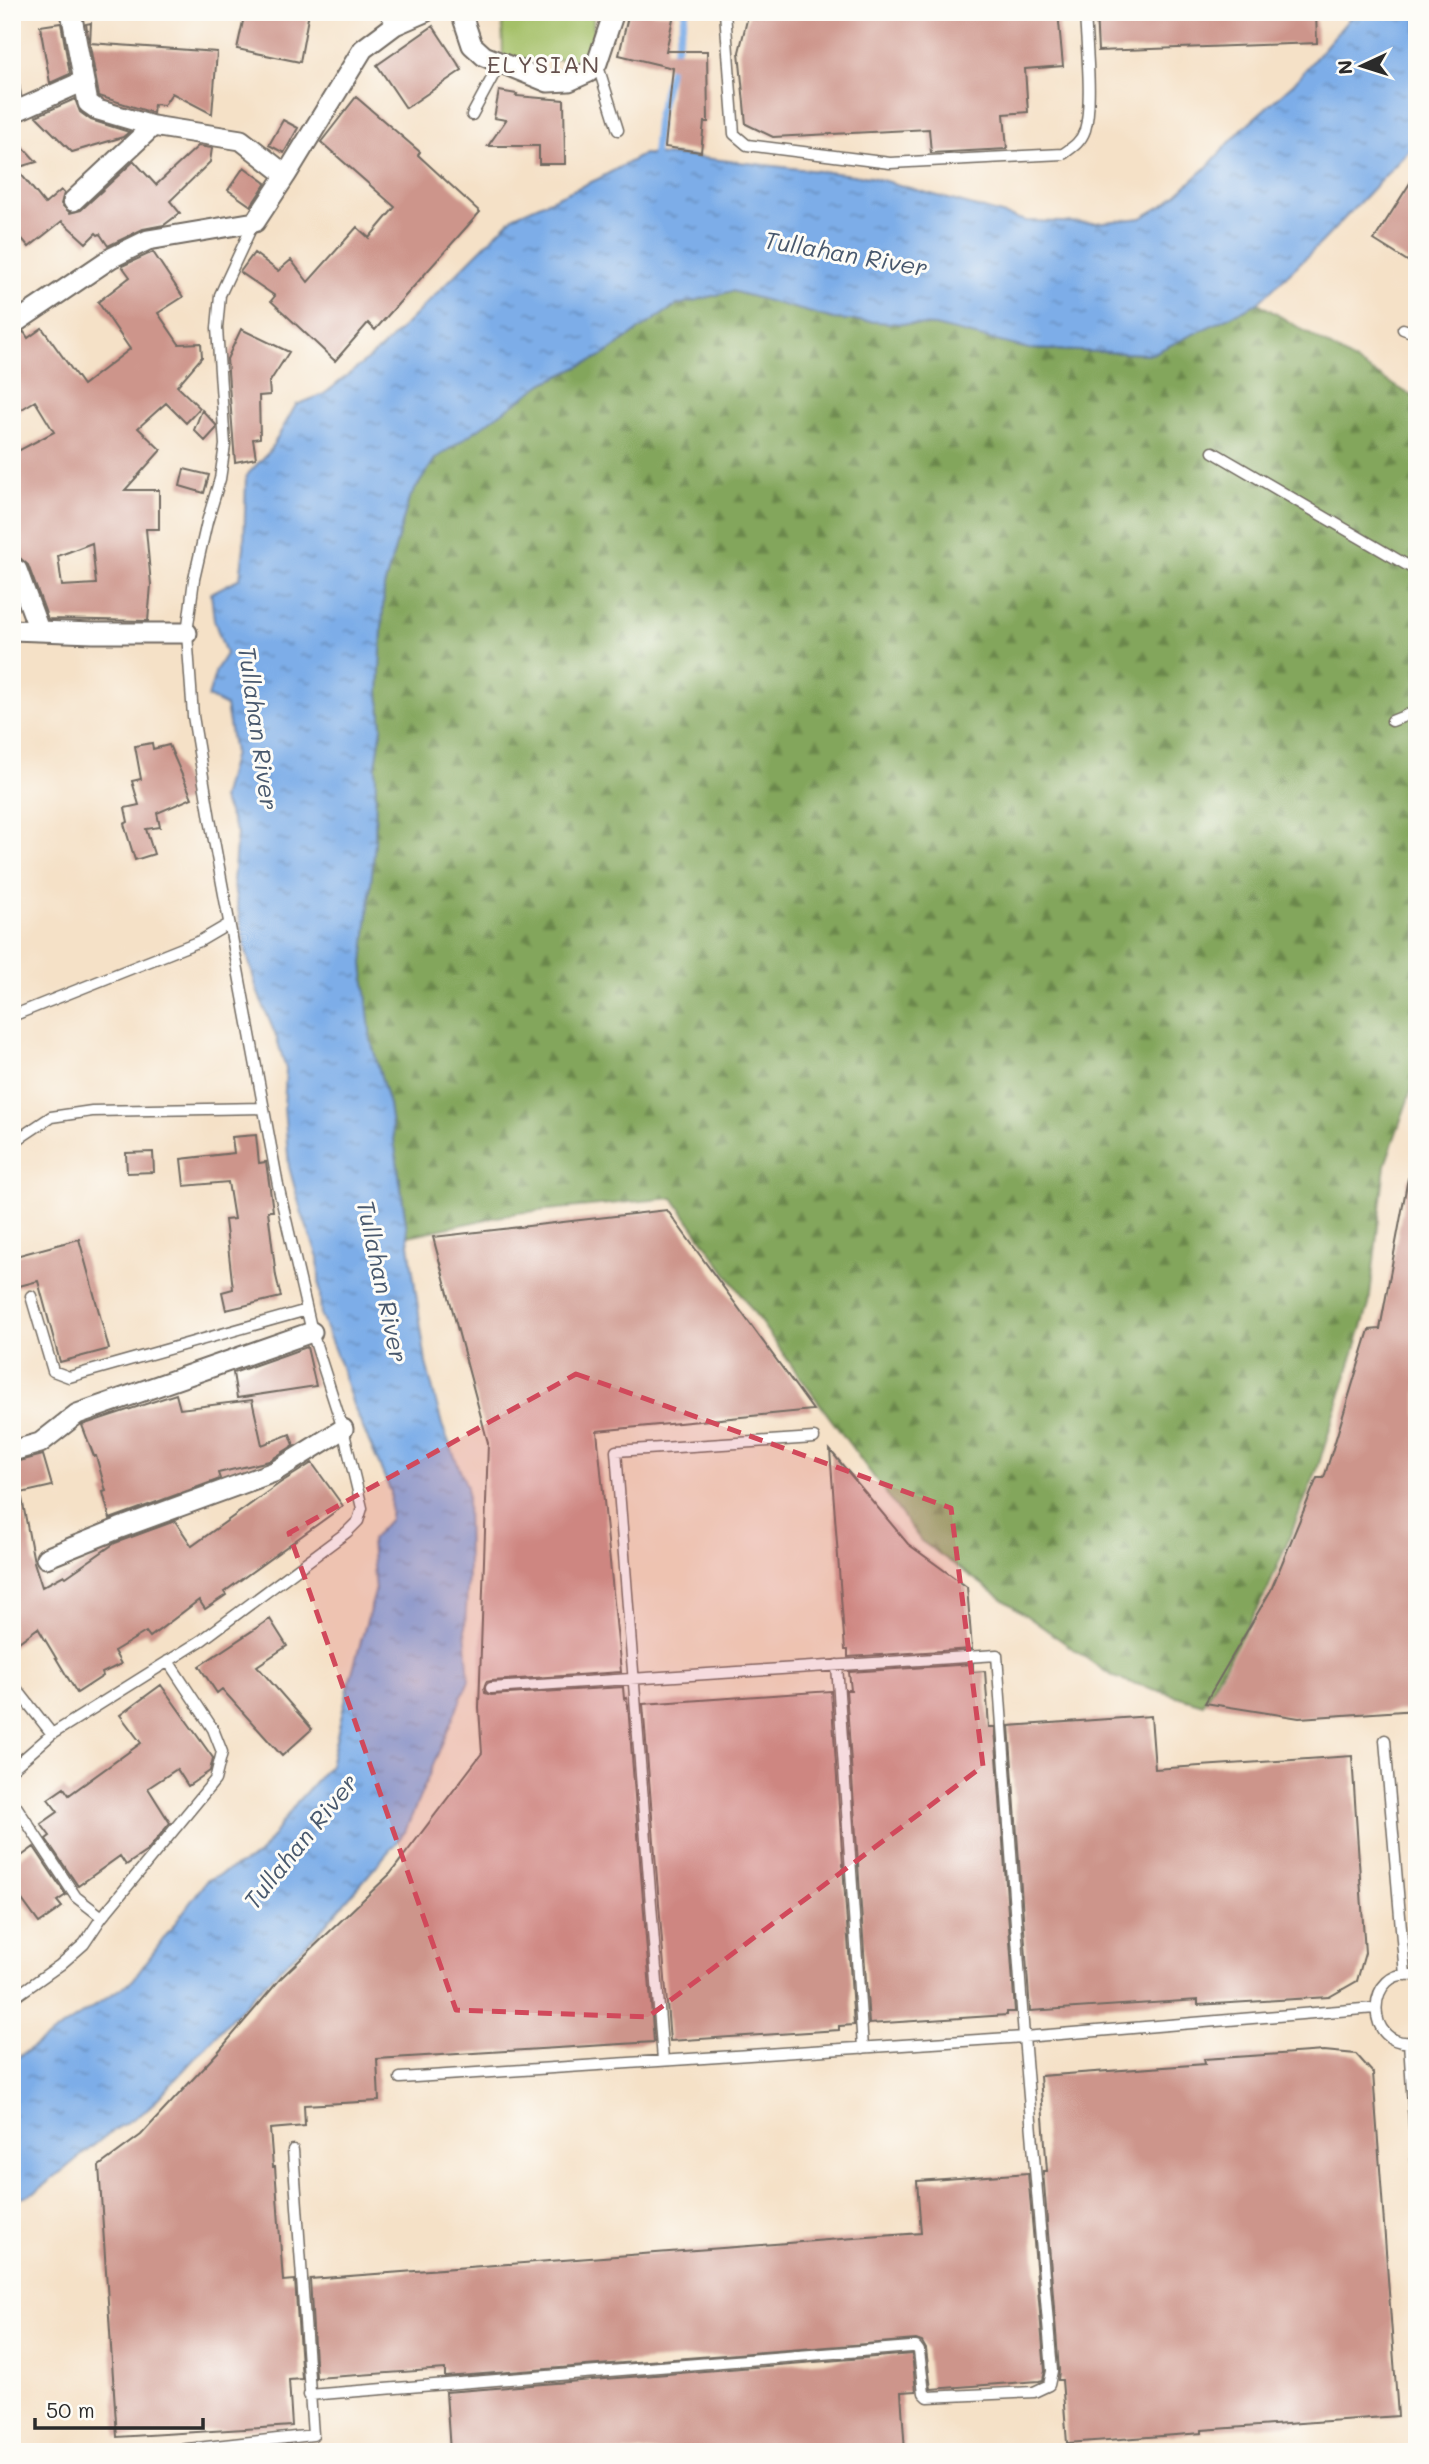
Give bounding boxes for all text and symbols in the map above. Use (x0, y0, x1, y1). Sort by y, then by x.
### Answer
north arrow (1328, 32, 1398, 102)
district label: ELYSIAN (487, 48, 601, 79)
text: N (1332, 59, 1358, 75)
water label: Tullahan River (762, 223, 930, 283)
water label: Tullahan River (232, 644, 286, 812)
water label: Tullahan River (351, 1197, 415, 1365)
water label: Tullahan River (236, 1767, 364, 1915)
scale bar (35, 2387, 203, 2431)
text: 50 m (46, 2396, 95, 2423)

